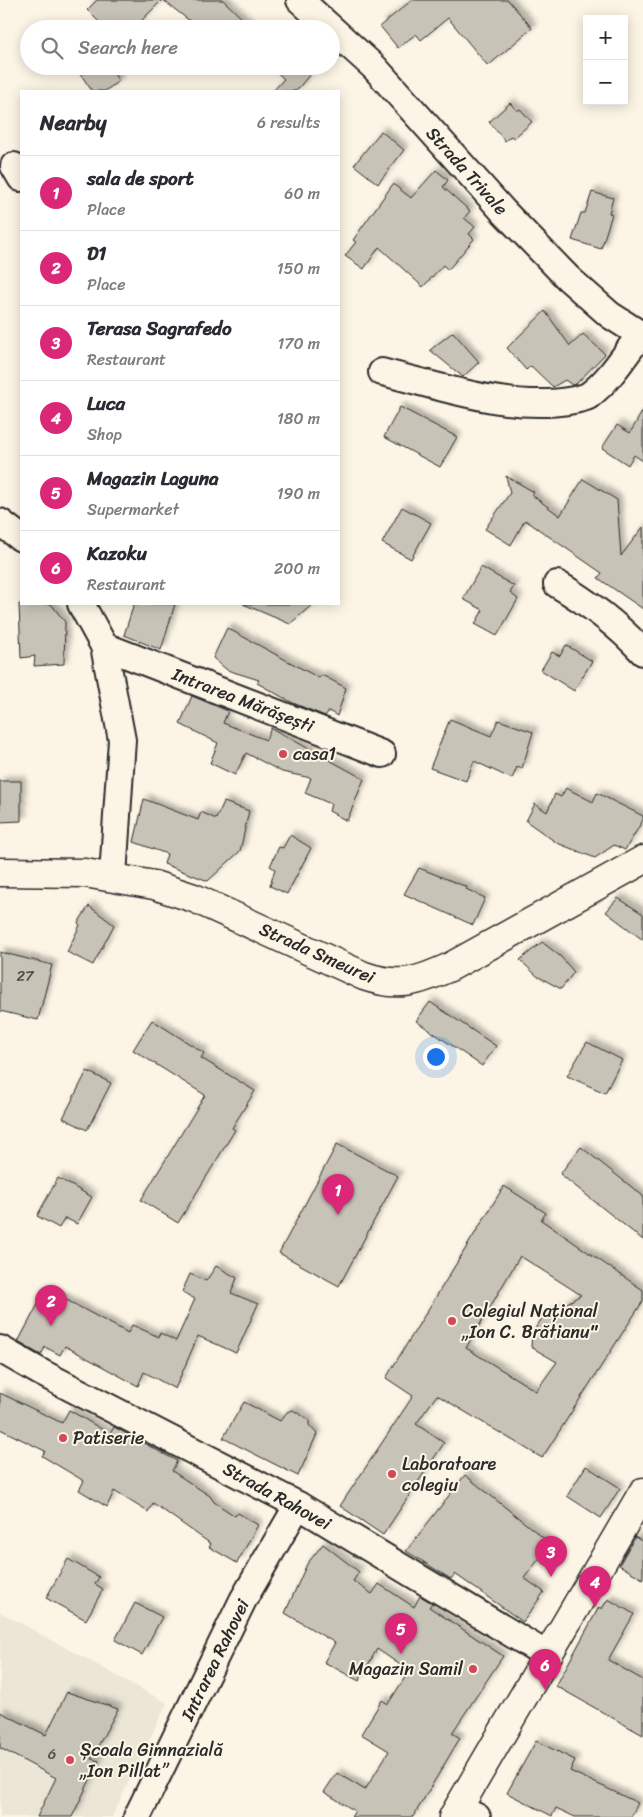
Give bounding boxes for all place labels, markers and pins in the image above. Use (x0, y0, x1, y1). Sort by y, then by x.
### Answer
place label: casa1 (293, 738, 336, 770)
marker: casa1 (277, 748, 289, 760)
pin: 1 (322, 1174, 354, 1215)
pin: 2 (35, 1285, 67, 1326)
place label: Colegiul Național „Ion C. Brătianu" (461, 1295, 599, 1348)
marker: Colegiul Național „Ion C. Brătianu" (446, 1315, 458, 1327)
place label: Patiserie (73, 1422, 144, 1454)
marker: Patiserie (57, 1432, 69, 1444)
place label: Laboratoare colegiu (402, 1448, 497, 1501)
marker: Laboratoare colegiu (386, 1468, 398, 1480)
pin: 3 (535, 1536, 567, 1577)
pin: 4 (579, 1566, 611, 1607)
pin: 5 (385, 1613, 417, 1654)
pin: 6 (529, 1649, 561, 1690)
place label: Magazin Samil (349, 1653, 464, 1685)
marker: Magazin Samil (467, 1663, 479, 1675)
place label: Școala Gimnazială „Ion Pillat” (79, 1734, 224, 1787)
marker: Școala Gimnazială „Ion Pillat” (64, 1754, 76, 1766)

